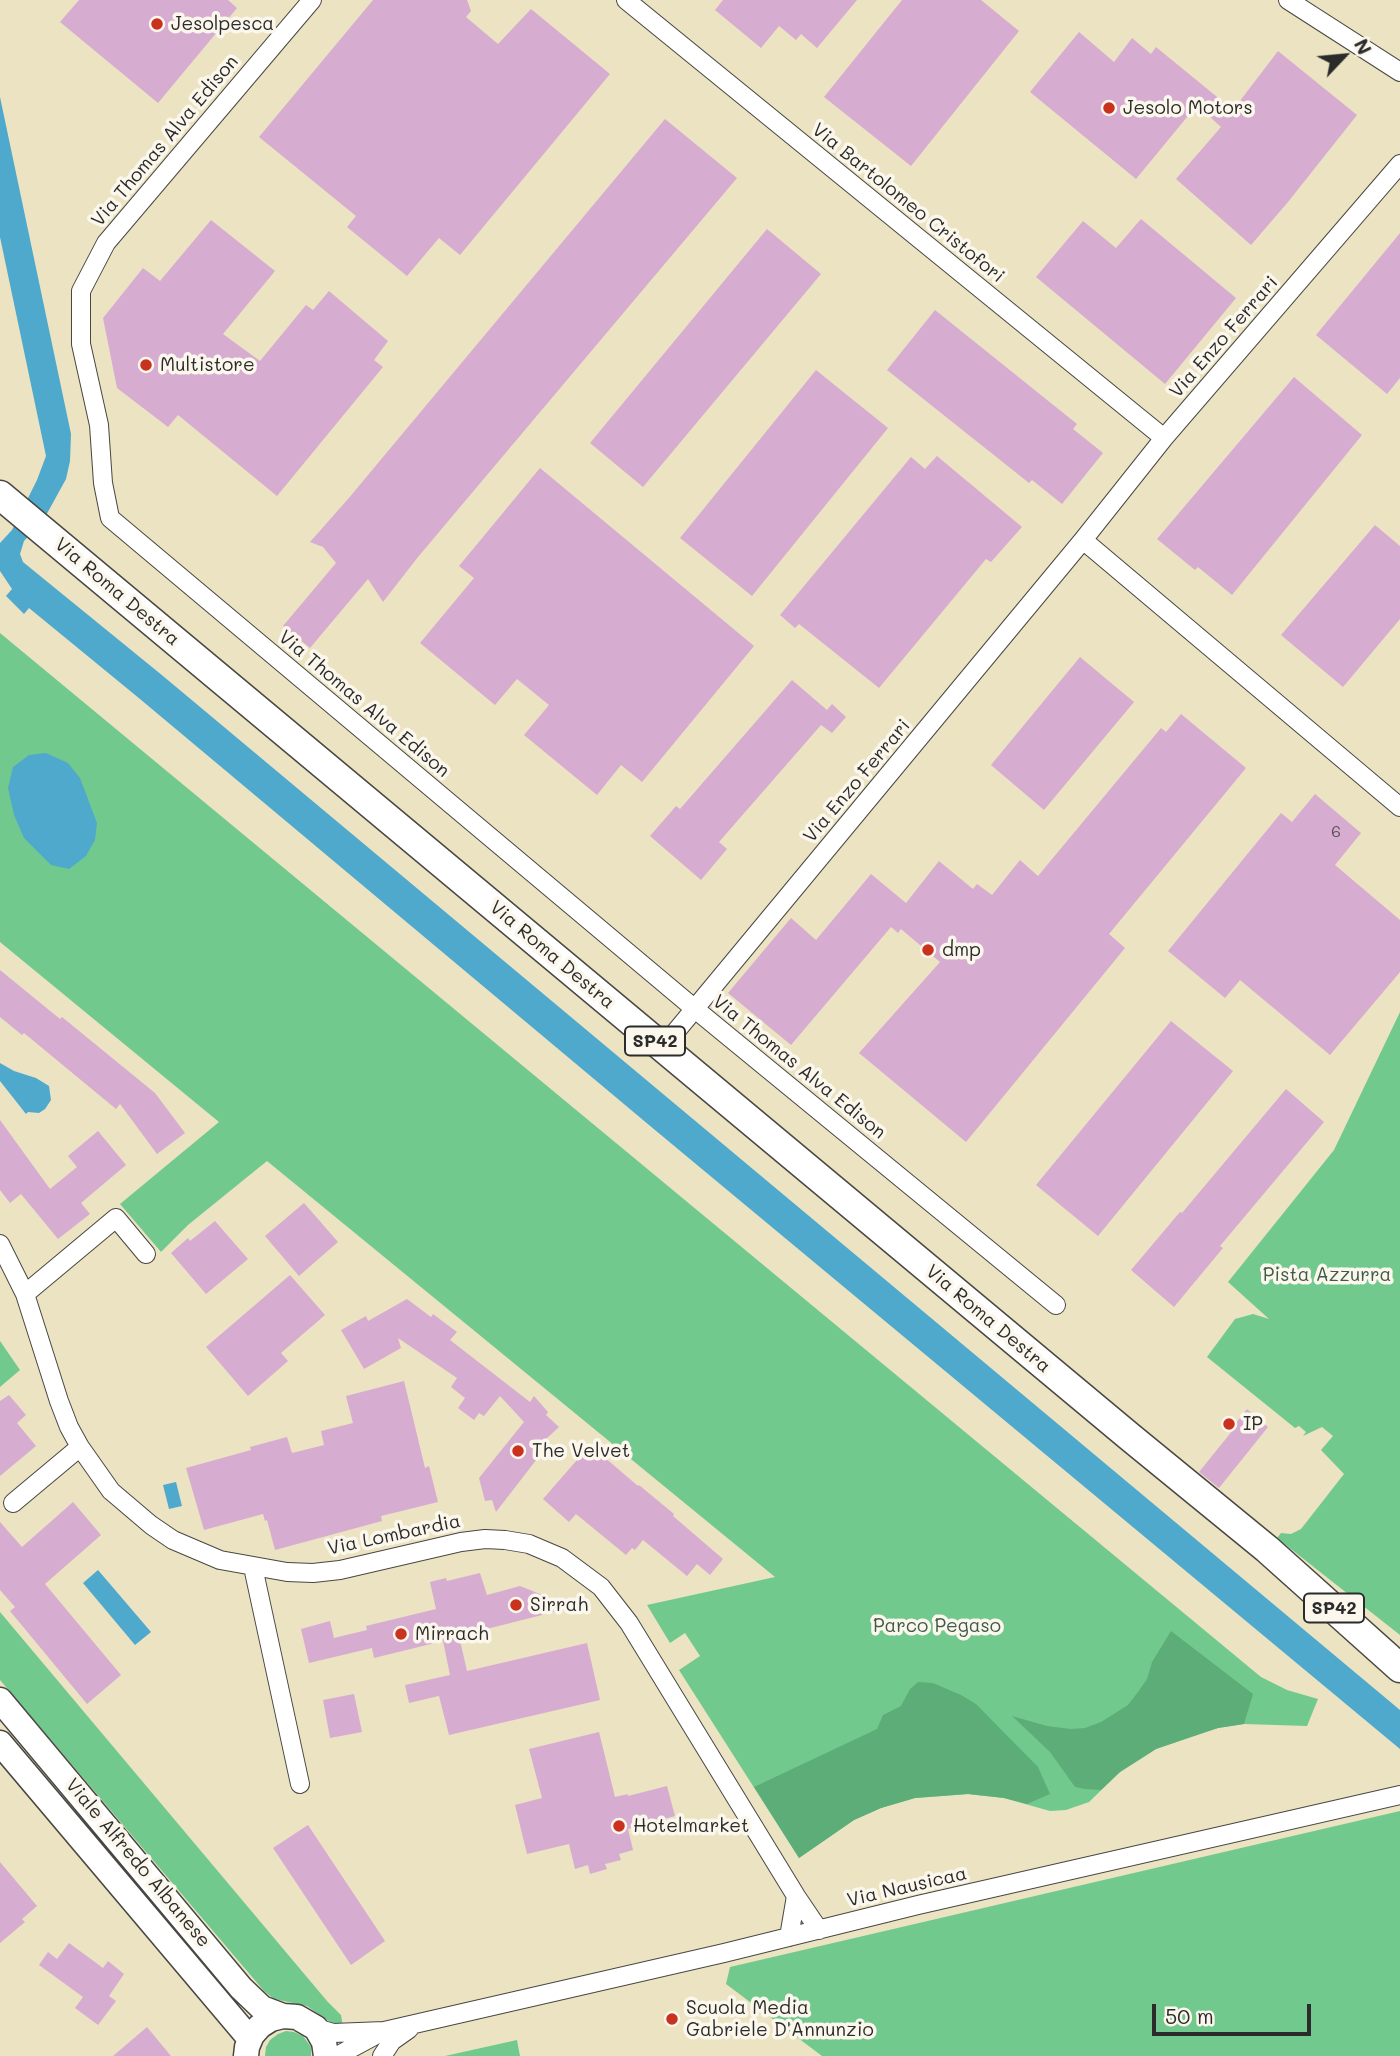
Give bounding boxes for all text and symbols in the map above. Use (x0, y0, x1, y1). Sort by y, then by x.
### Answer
place label: Jesolpesca (171, 13, 274, 35)
marker: Jesolpesca (149, 16, 165, 32)
north arrow (1309, 21, 1379, 91)
text: N (1349, 35, 1378, 59)
street label: Via Thomas Alva Edison (87, 51, 243, 231)
place label: Jesolo Motors (1123, 97, 1253, 119)
marker: Jesolo Motors (1101, 100, 1117, 116)
street label: Via Bartolomeo Cristofori (807, 118, 1009, 288)
street label: Via Enzo Ferrari (1165, 271, 1283, 403)
place label: Multistore (160, 354, 255, 376)
marker: Multistore (138, 357, 154, 373)
street label: Via Roma Destra (50, 533, 184, 651)
street label: Via Thomas Alva Edison (274, 626, 454, 782)
street label: Via Enzo Ferrari (799, 715, 915, 847)
house number: 6 (1331, 822, 1341, 842)
street label: Via Roma Destra (485, 896, 619, 1014)
place label: dmp (942, 939, 981, 961)
marker: dmp (920, 942, 936, 958)
street label: Via Thomas Alva Edison (708, 990, 890, 1144)
road number: SP42 (625, 1026, 685, 1056)
street label: Via Roma Destra (921, 1260, 1055, 1378)
park label: Pista Azzurra (1263, 1264, 1391, 1286)
place label: IP (1243, 1413, 1263, 1435)
marker: IP (1221, 1416, 1237, 1432)
place label: The Velvet (532, 1440, 630, 1462)
marker: The Velvet (510, 1443, 526, 1459)
street label: Via Lombardia (325, 1510, 463, 1560)
place label: Sirrah (530, 1594, 588, 1616)
road number: SP42 (1304, 1594, 1364, 1623)
marker: Sirrah (508, 1597, 524, 1613)
park label: Parco Pegaso (873, 1615, 1001, 1637)
place label: Mirrach (415, 1623, 489, 1645)
marker: Mirrach (393, 1626, 409, 1642)
street label: Viale Alfredo Albanese (61, 1774, 215, 1952)
place label: Hotelmarket (633, 1815, 749, 1837)
marker: Hotelmarket (611, 1818, 627, 1834)
street label: Via Nausicaa (845, 1862, 969, 1912)
scale bar (1155, 1990, 1314, 2034)
place label: Scuola Media Gabriele D'Annunzio (686, 1997, 874, 2041)
text: 50 m (1165, 2002, 1214, 2029)
marker: Scuola Media Gabriele D'Annunzio (664, 2011, 680, 2027)

